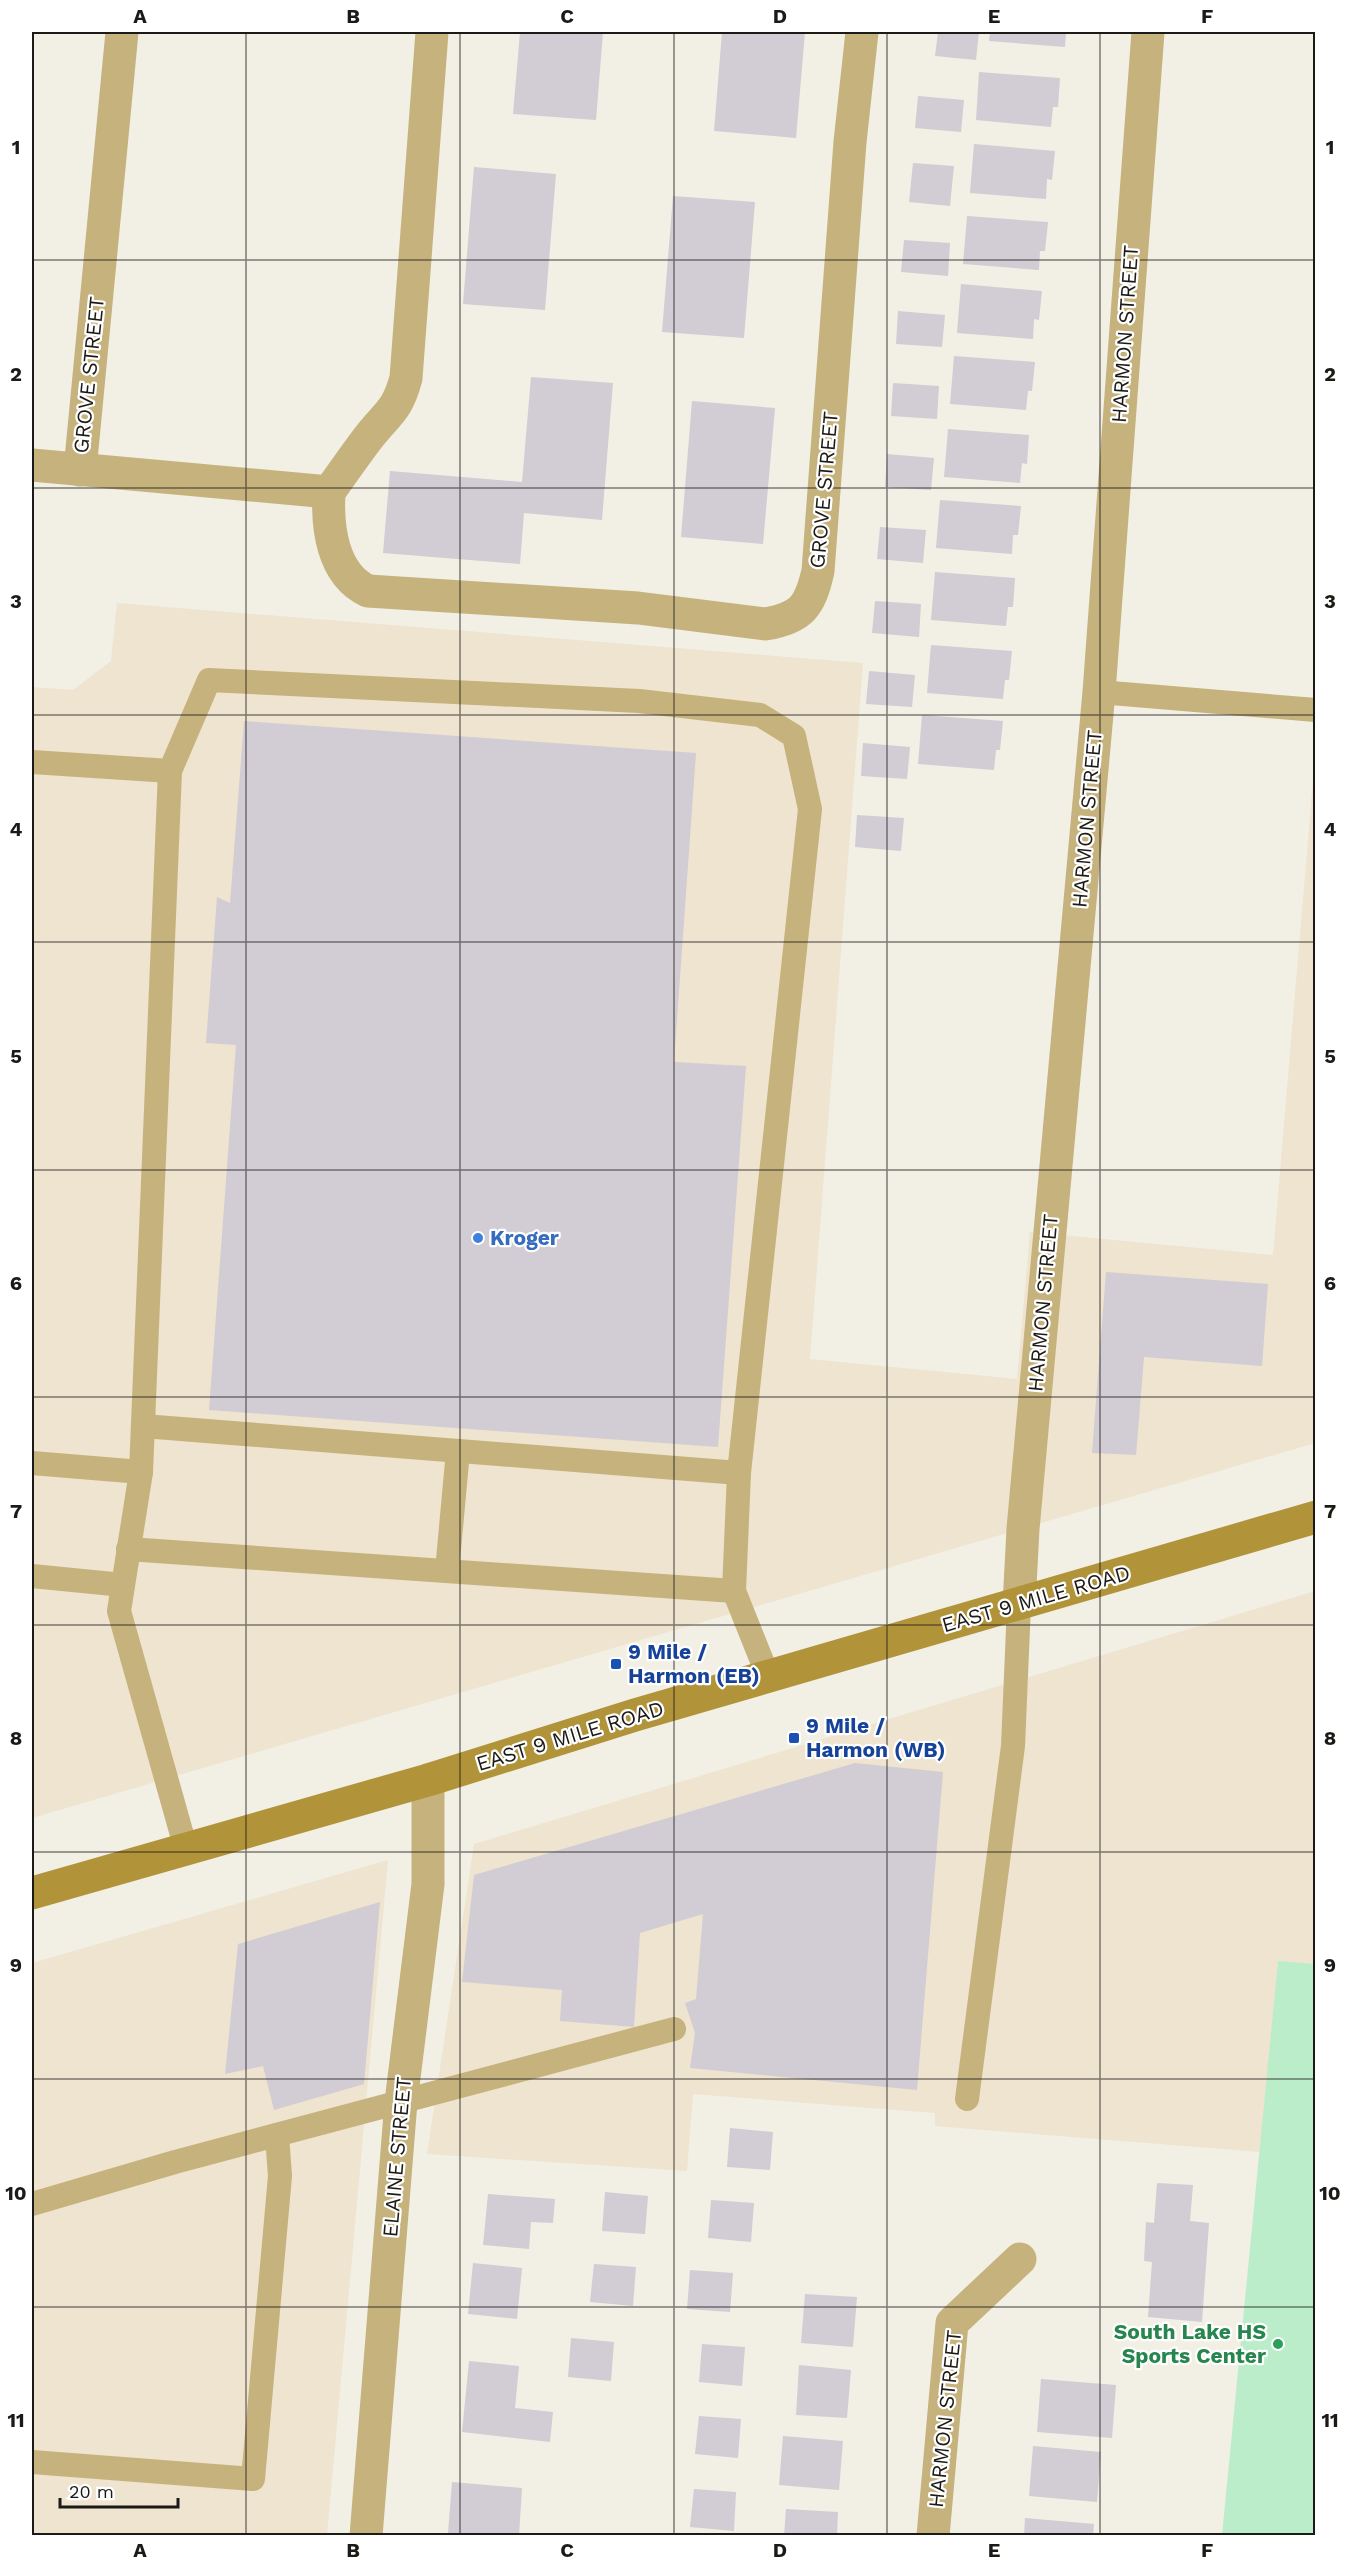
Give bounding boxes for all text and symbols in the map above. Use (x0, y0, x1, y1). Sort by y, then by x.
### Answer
text: A (133, 4, 147, 28)
text: B (346, 4, 360, 28)
text: C (560, 4, 574, 28)
text: D (773, 4, 787, 28)
text: E (988, 4, 1000, 28)
text: F (1201, 4, 1213, 28)
text: 1 (12, 135, 20, 159)
text: 1 (1326, 135, 1334, 159)
street label: HARMON STREET (1106, 244, 1143, 424)
street label: GROVE STREET (68, 295, 109, 455)
text: 2 (10, 362, 22, 386)
text: 2 (1324, 362, 1336, 386)
street label: GROVE STREET (804, 410, 843, 570)
text: 3 (10, 589, 22, 613)
text: 3 (1324, 589, 1336, 613)
street label: HARMON STREET (1066, 729, 1107, 909)
text: 4 (10, 817, 23, 841)
text: 4 (1324, 817, 1337, 841)
text: 5 (10, 1044, 22, 1068)
text: 5 (1324, 1044, 1336, 1068)
street label: HARMON STREET (1022, 1213, 1063, 1393)
place label: Kroger (490, 1225, 559, 1250)
marker: Kroger (471, 1231, 485, 1245)
text: 6 (10, 1271, 22, 1295)
text: 6 (1324, 1271, 1336, 1295)
text: 7 (10, 1499, 22, 1523)
text: 7 (1324, 1499, 1336, 1523)
street label: EAST 9 MILE ROAD (939, 1560, 1133, 1637)
place label: 9 Mile / Harmon (EB) (628, 1639, 760, 1688)
marker: 9 Mile / Harmon (EB) (609, 1657, 623, 1671)
street label: EAST 9 MILE ROAD (473, 1695, 667, 1776)
place label: 9 Mile / Harmon (WB) (806, 1713, 946, 1762)
text: 8 (10, 1726, 22, 1750)
text: 8 (1324, 1726, 1336, 1750)
marker: 9 Mile / Harmon (WB) (787, 1731, 801, 1745)
text: 9 (10, 1953, 22, 1977)
text: 9 (1324, 1953, 1336, 1977)
street label: ELAINE STREET (377, 2075, 416, 2238)
text: 10 (5, 2181, 27, 2205)
text: 10 (1319, 2181, 1341, 2205)
place label: South Lake HS Sports Center (1114, 2319, 1266, 2368)
street label: HARMON STREET (923, 2329, 966, 2509)
marker: South Lake HS Sports Center (1271, 2337, 1285, 2351)
text: 11 (7, 2408, 25, 2432)
text: 11 (1321, 2408, 1339, 2432)
scale bar (60, 2471, 178, 2509)
text: 20 m (69, 2481, 114, 2502)
text: A (133, 2538, 147, 2562)
text: B (346, 2538, 360, 2562)
text: C (560, 2538, 574, 2562)
text: D (773, 2538, 787, 2562)
text: E (988, 2538, 1000, 2562)
text: F (1201, 2538, 1213, 2562)

